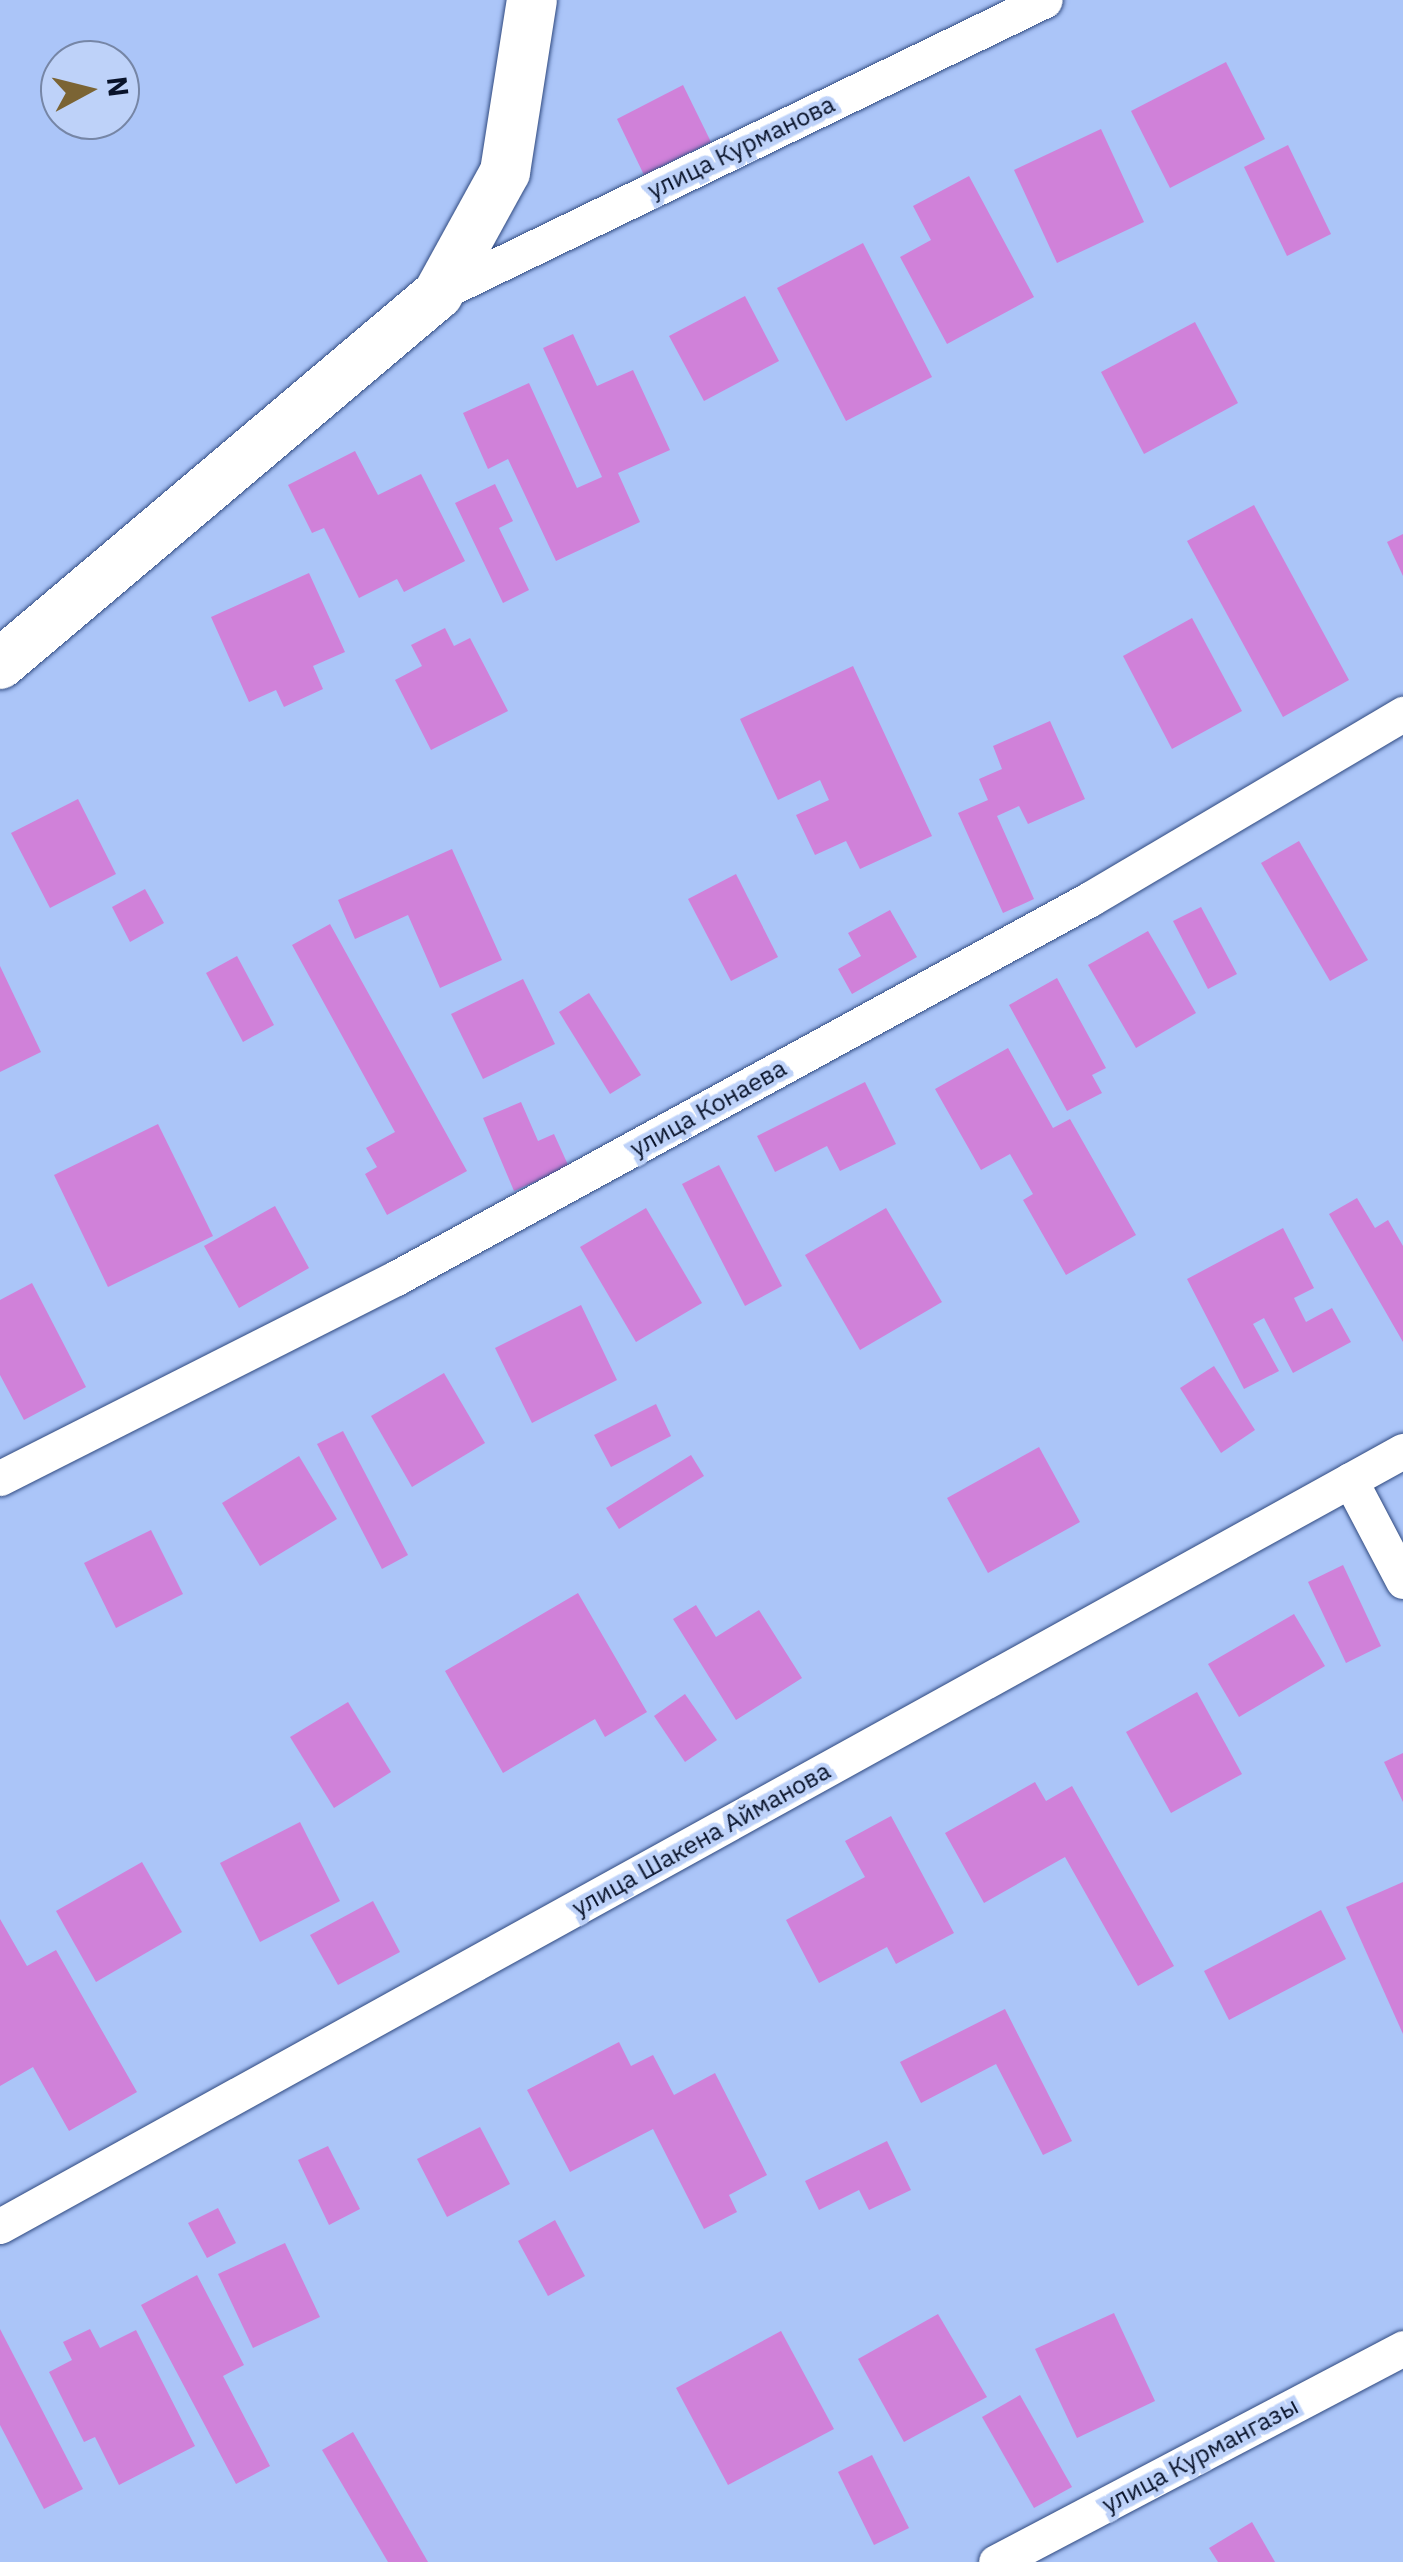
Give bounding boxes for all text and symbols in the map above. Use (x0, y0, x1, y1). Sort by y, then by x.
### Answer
north arrow (40, 40, 140, 140)
text: N (99, 74, 138, 99)
street label: улица Курманова (642, 89, 840, 205)
street label: улица Конаева (625, 1053, 791, 1163)
street label: улица Шакена Айманова (567, 1755, 835, 1923)
street label: улица Курмангазы (1097, 2391, 1303, 2519)

